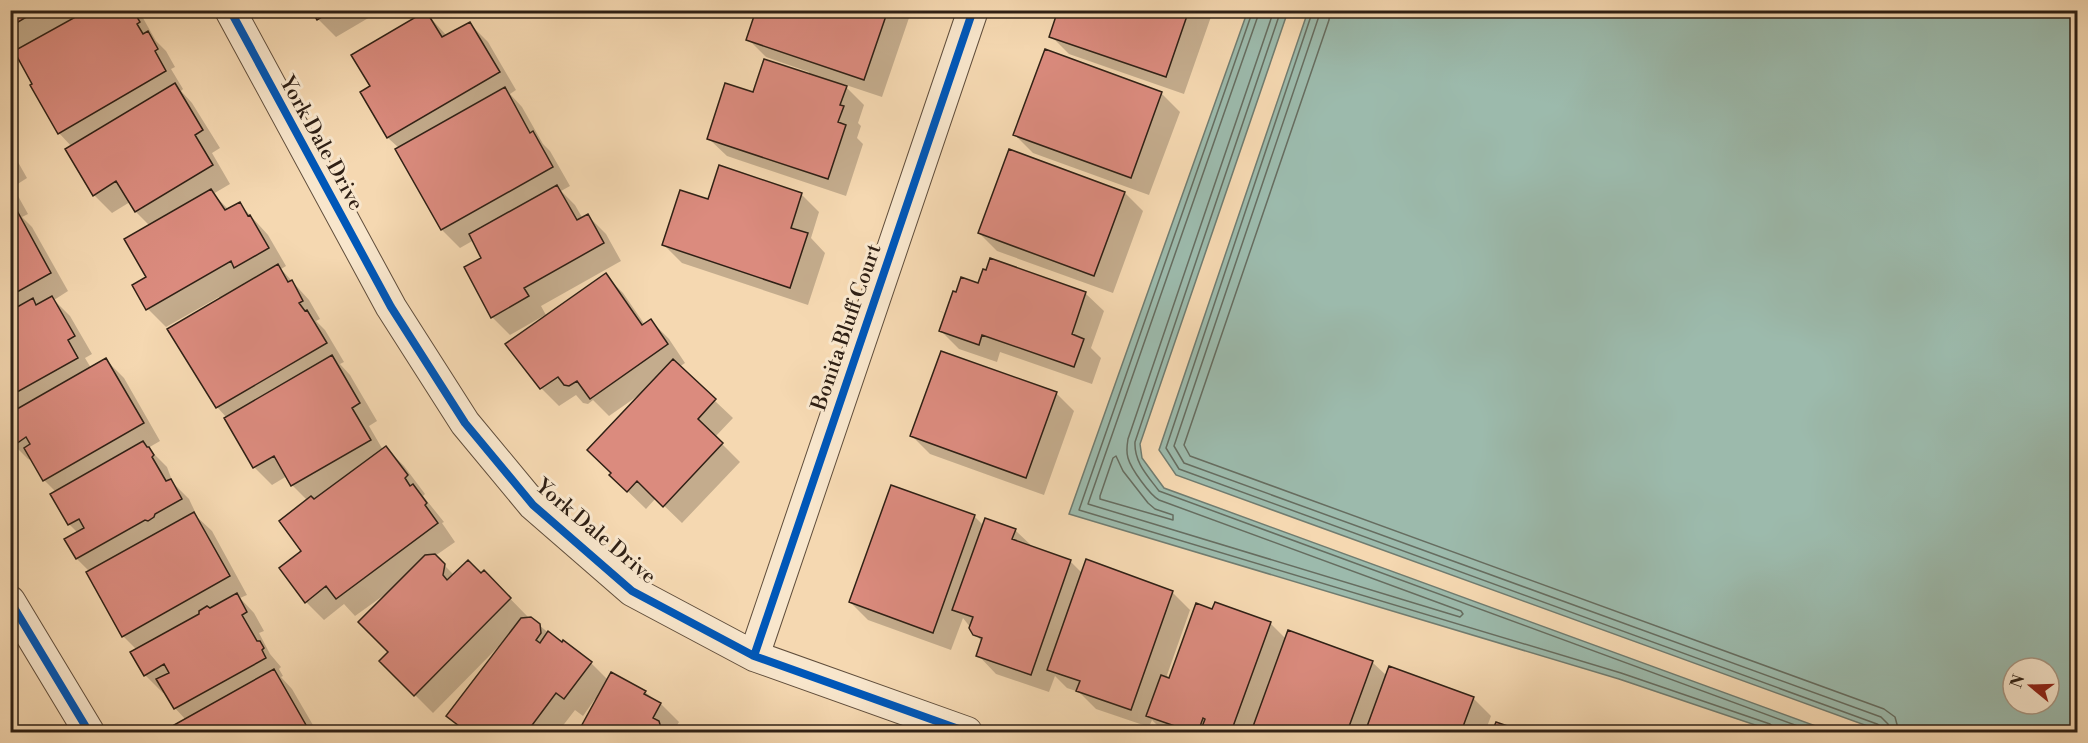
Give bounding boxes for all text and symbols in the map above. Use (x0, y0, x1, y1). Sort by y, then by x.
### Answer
street label: York Dale Drive (273, 71, 369, 215)
street label: Bonita Bluff Court (806, 240, 888, 415)
street label: York Dale Drive (529, 473, 661, 590)
north arrow (2001, 656, 2061, 716)
text: N (2006, 672, 2029, 691)

